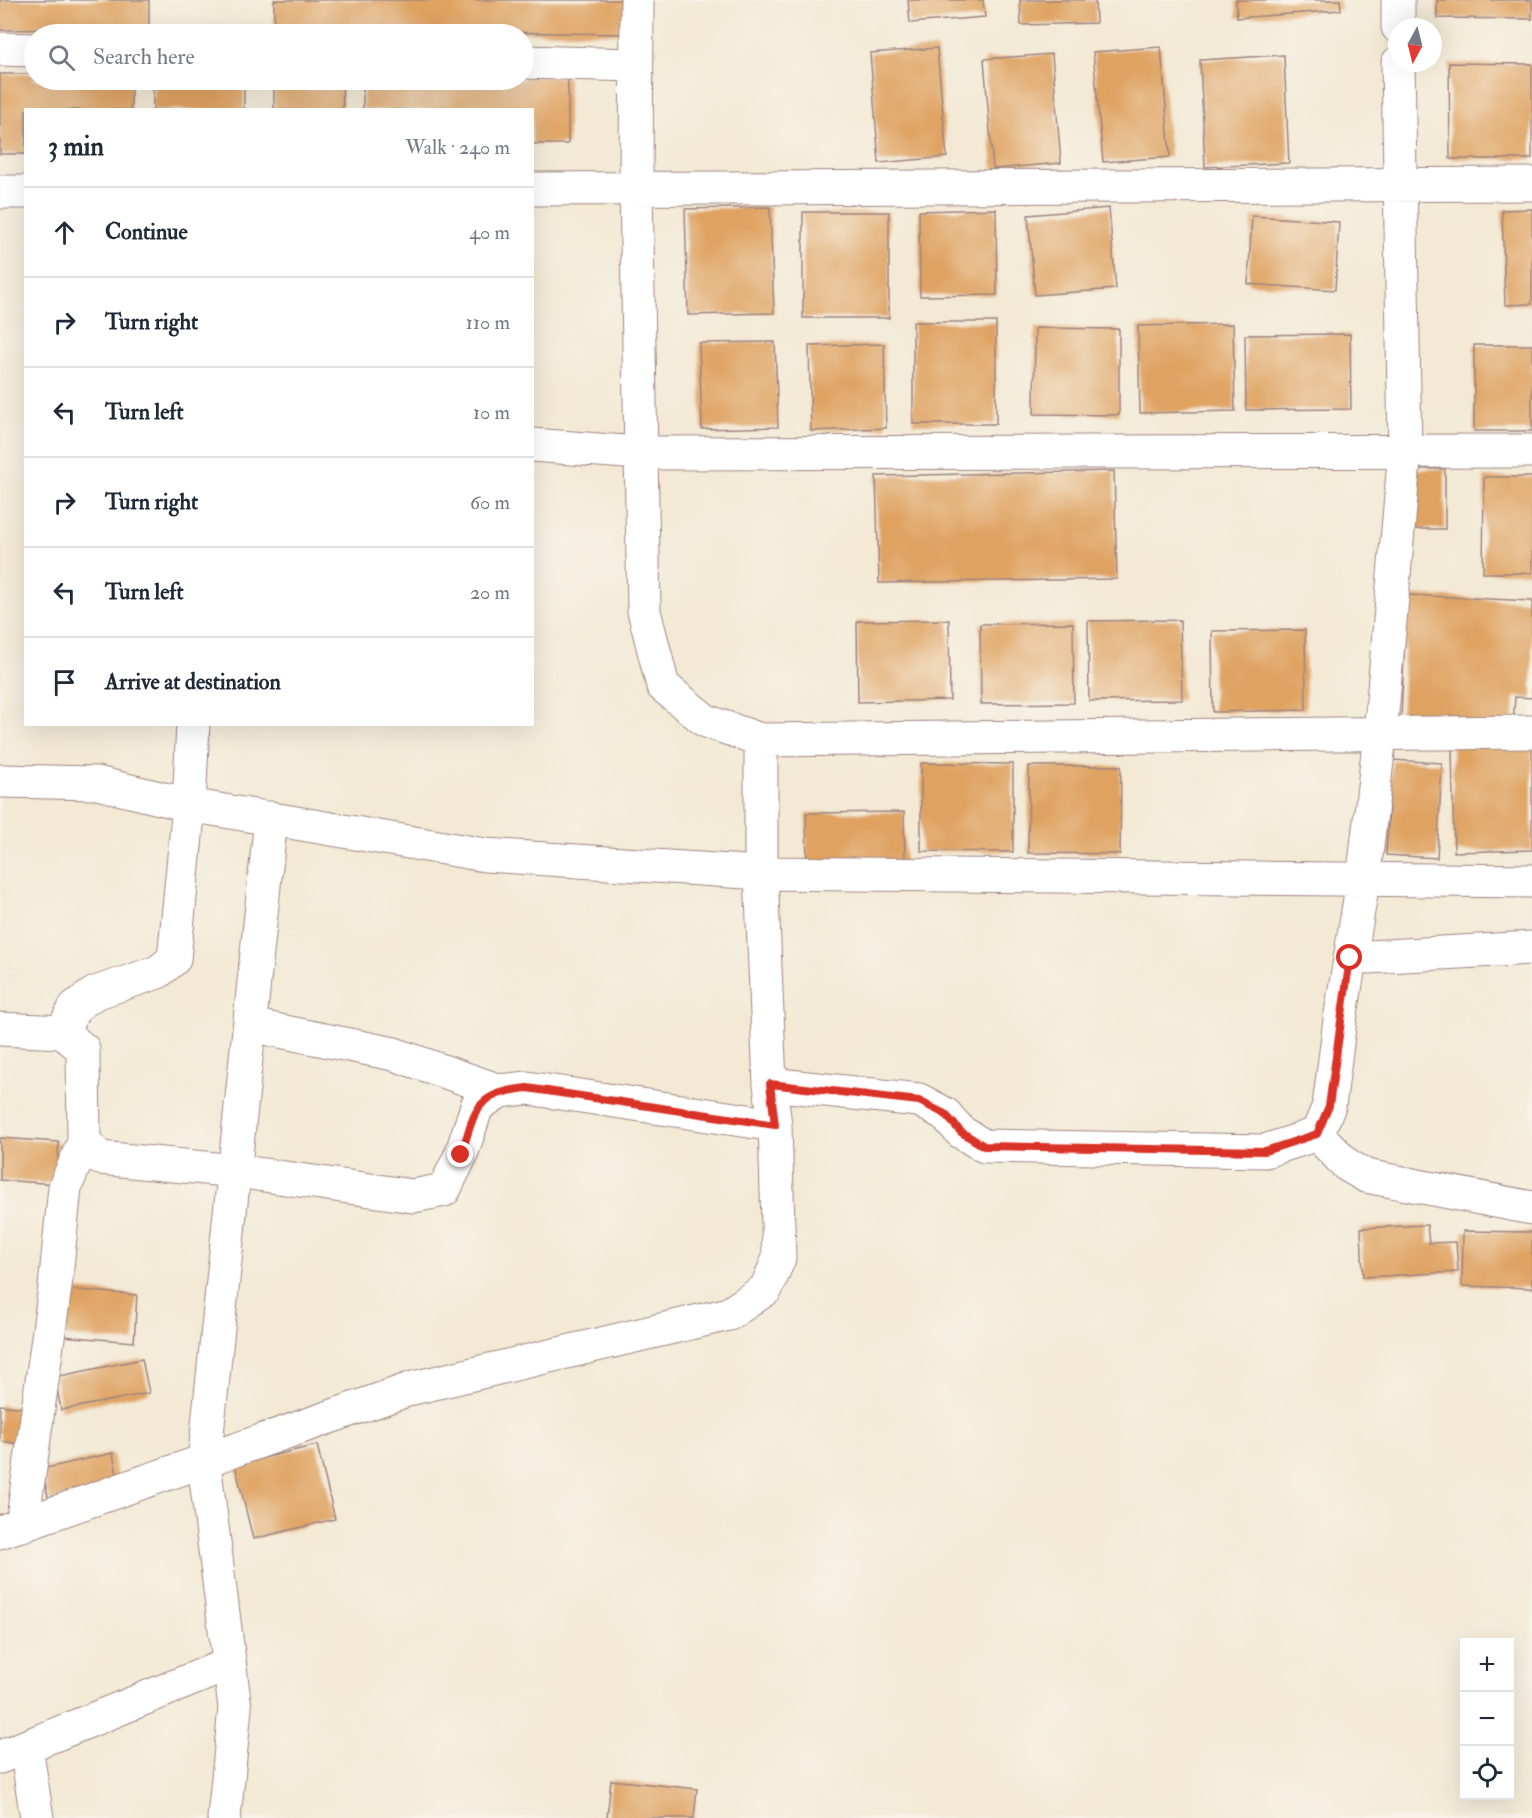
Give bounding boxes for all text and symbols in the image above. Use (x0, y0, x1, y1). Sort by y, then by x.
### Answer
north arrow (1388, 18, 1442, 72)
search box (24, 24, 534, 90)
icon: search (45, 41, 78, 74)
text: Search here (93, 43, 195, 71)
text: 3 min (48, 131, 104, 163)
text: Walk · 240 m (405, 135, 510, 160)
icon: ahead (48, 216, 81, 249)
text: Continue (105, 218, 188, 246)
text: 40 m (469, 220, 510, 245)
icon: right (48, 306, 81, 339)
text: Turn right (105, 308, 198, 336)
text: 110 m (466, 310, 510, 335)
icon: left (48, 396, 81, 429)
text: Turn left (105, 398, 184, 426)
text: 10 m (473, 400, 510, 425)
icon: right (48, 486, 81, 519)
text: Turn right (105, 488, 198, 516)
text: 60 m (470, 490, 510, 515)
icon: left (48, 576, 81, 609)
text: Turn left (105, 578, 184, 606)
text: 20 m (470, 580, 510, 605)
icon: arrive (48, 666, 81, 699)
text: Arrive at destination (105, 668, 281, 696)
route start (1336, 944, 1362, 970)
route end (447, 1141, 473, 1167)
map controls (1460, 1638, 1514, 1800)
button: + (1460, 1638, 1514, 1692)
button: − (1460, 1692, 1514, 1746)
button: locate (1460, 1746, 1514, 1800)

